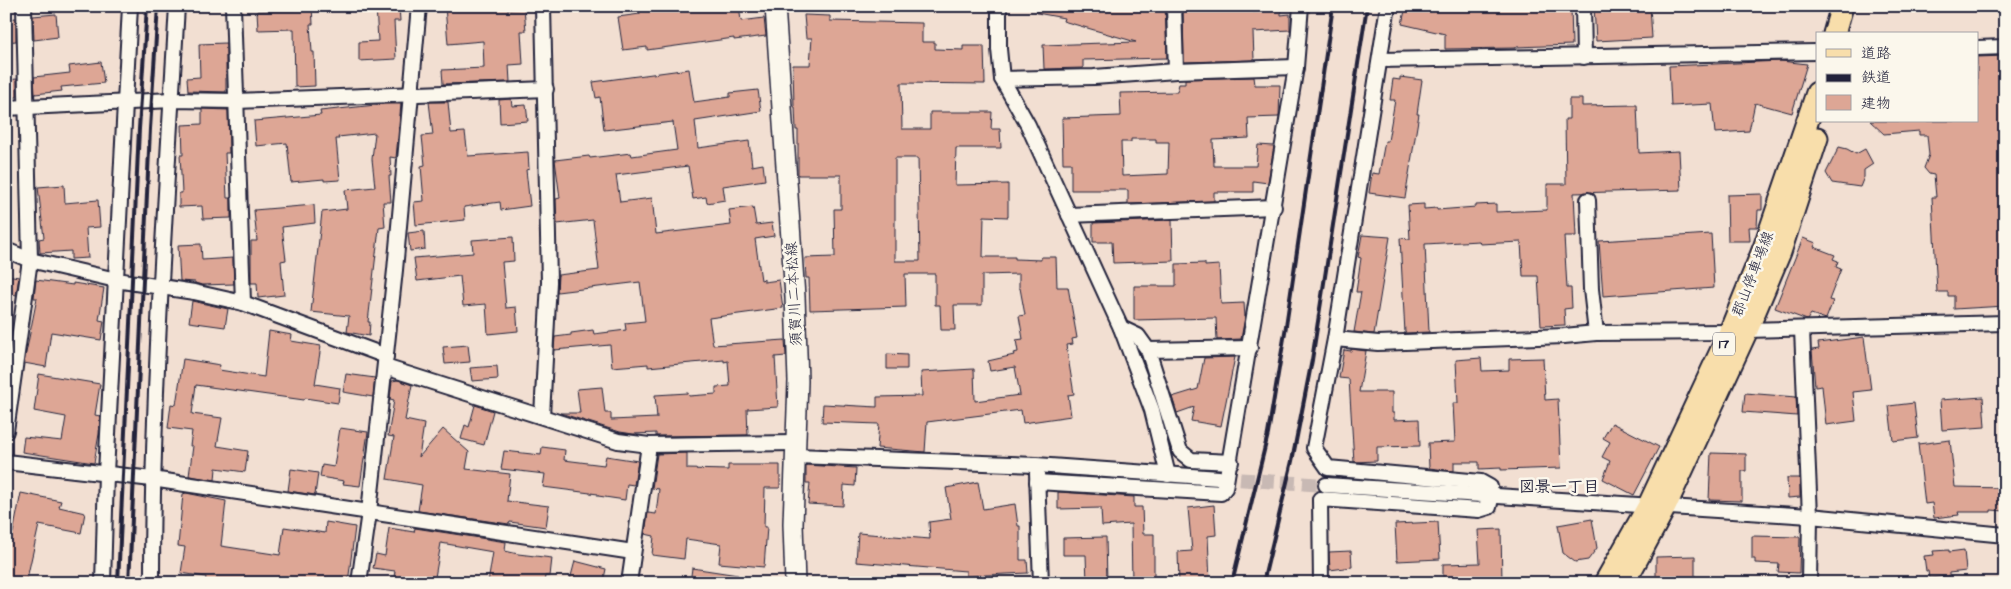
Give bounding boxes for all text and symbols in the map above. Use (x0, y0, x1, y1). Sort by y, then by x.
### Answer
legend (1816, 32, 1978, 122)
text: 道路 (1861, 43, 1891, 64)
text: 鉄道 (1861, 67, 1891, 88)
text: 建物 (1861, 93, 1891, 114)
street label: 郡山停車場線 (1727, 228, 1779, 320)
street label: 須賀川二本松線 (781, 241, 807, 347)
road number: 17 (1713, 332, 1735, 356)
district label: 図景一丁目 (1519, 476, 1599, 498)

